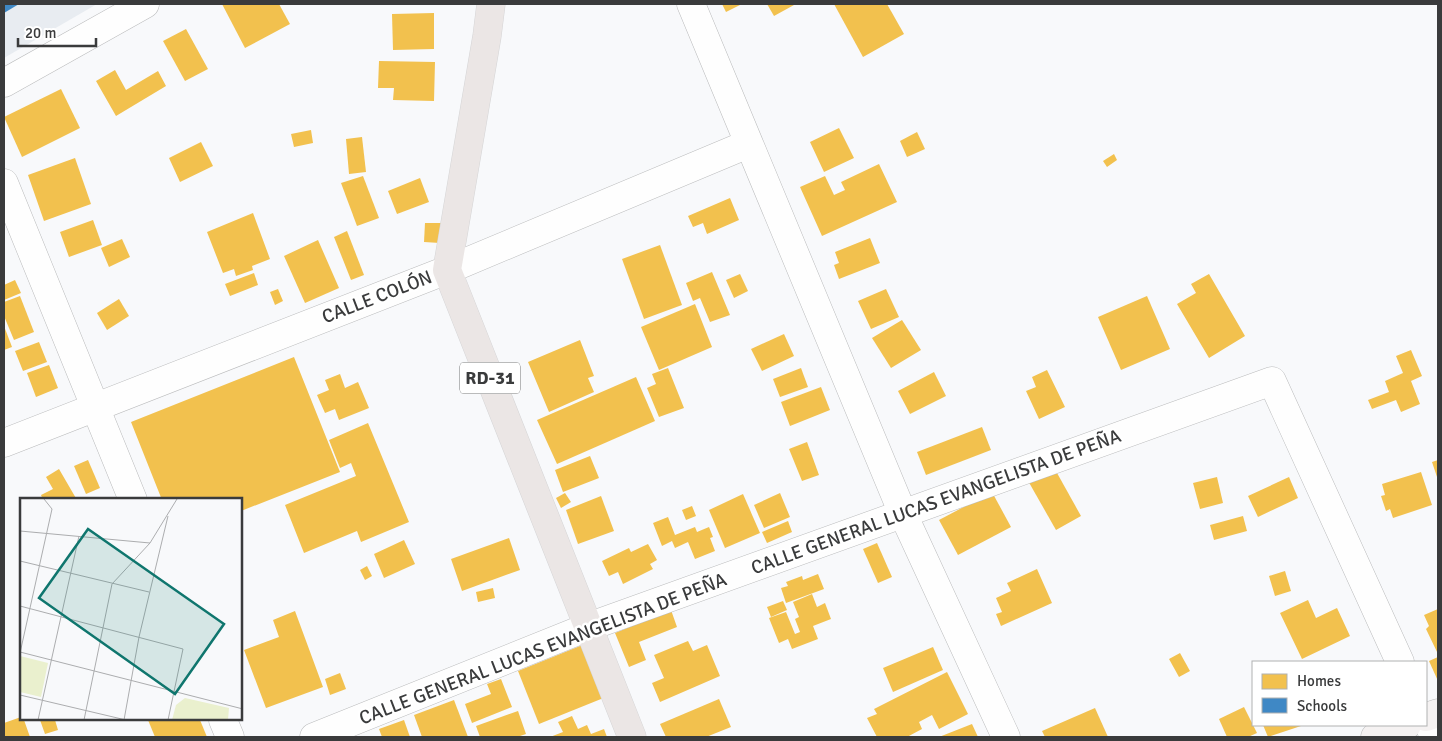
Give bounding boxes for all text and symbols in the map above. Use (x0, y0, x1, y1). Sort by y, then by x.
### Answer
scale bar (18, 15, 95, 47)
text: 20 m (25, 24, 56, 42)
street label: CALLE COLÓN (318, 265, 436, 329)
road number: RD-31 (460, 362, 520, 393)
street label: CALLE GENERAL LUCAS EVANGELISTA DE PEÑA (748, 424, 1124, 580)
inset map (20, 498, 242, 721)
street label: CALLE GENERAL LUCAS EVANGELISTA DE PEÑA (356, 567, 730, 730)
legend (1252, 661, 1427, 726)
text: Homes (1297, 672, 1341, 690)
text: Schools (1297, 697, 1348, 715)

